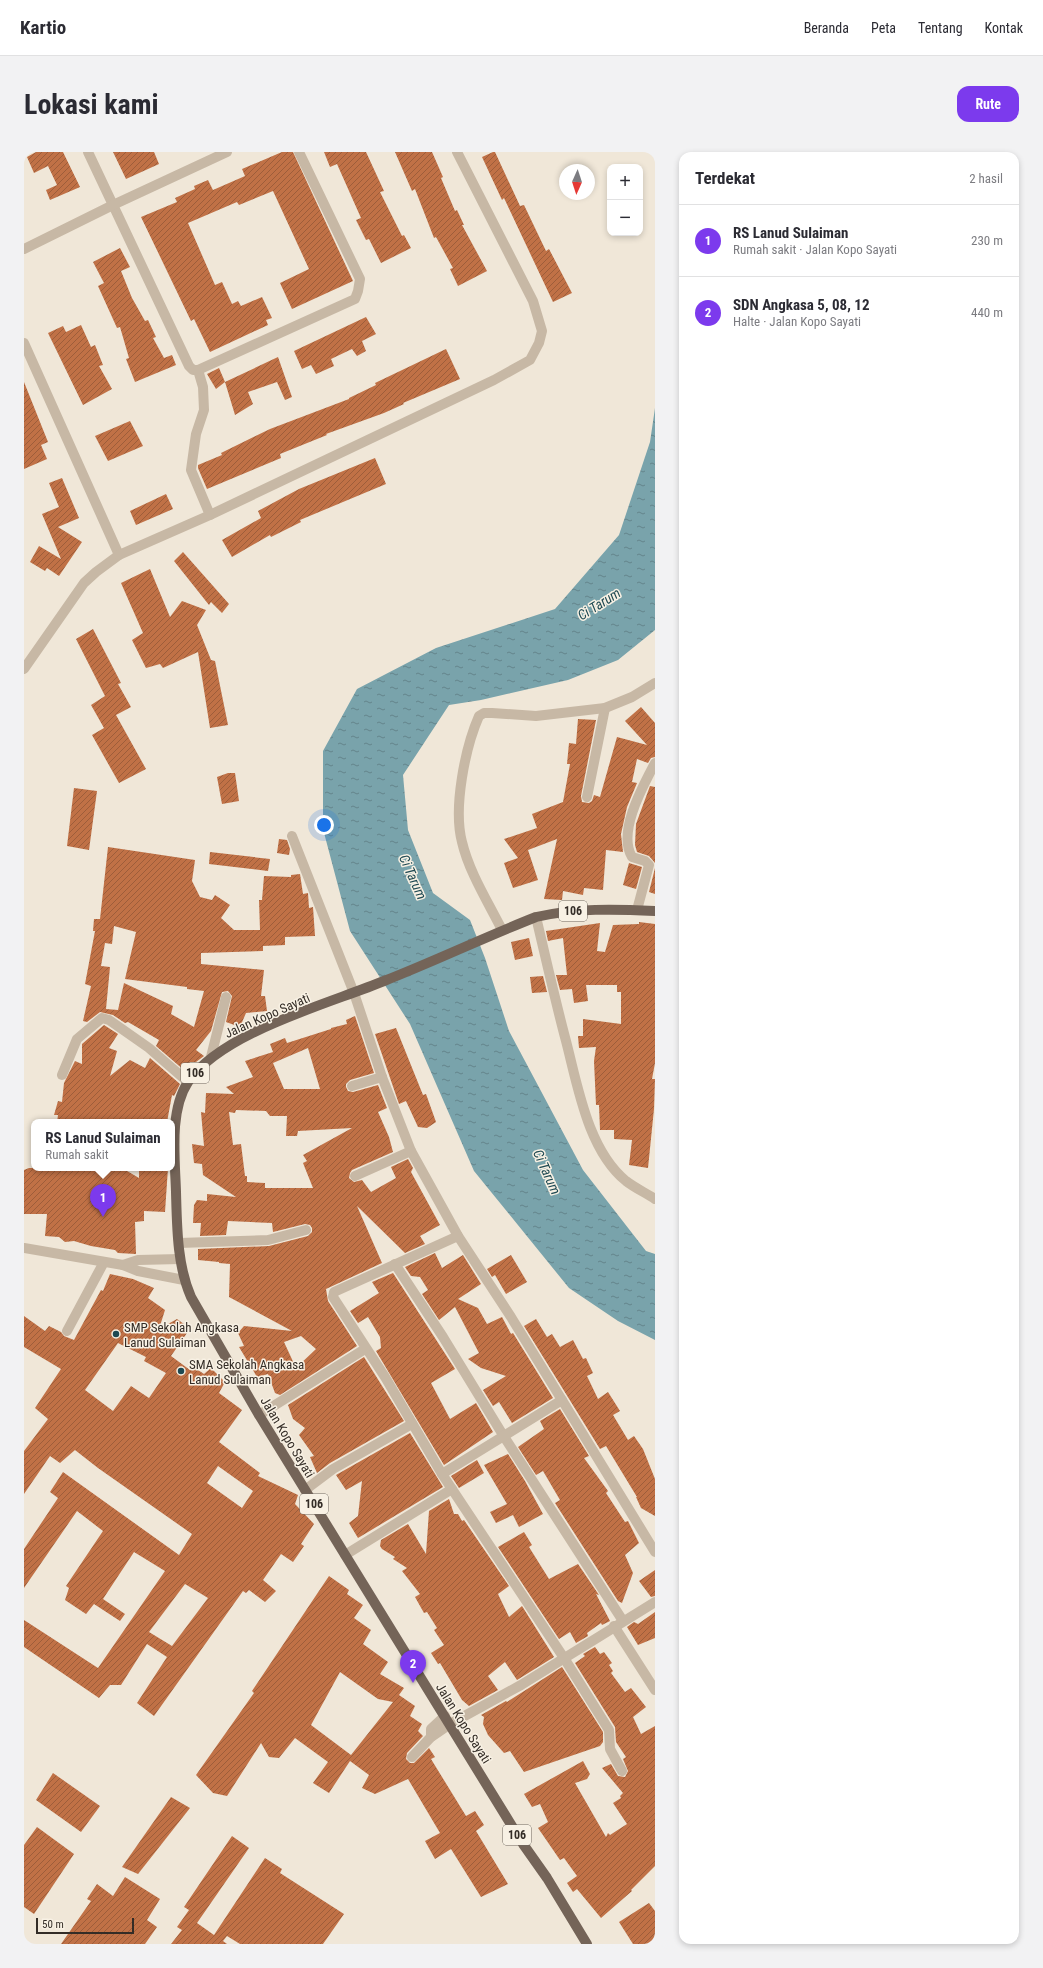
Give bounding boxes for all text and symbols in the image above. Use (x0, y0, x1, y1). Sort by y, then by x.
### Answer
text: Kartio (20, 16, 66, 39)
text: Beranda (804, 20, 849, 36)
text: Peta (871, 20, 896, 36)
text: Tentang (918, 20, 963, 36)
text: Kontak (985, 20, 1023, 36)
button: Rute (957, 86, 1019, 122)
text: Lokasi kami (24, 88, 159, 121)
north arrow (559, 164, 595, 200)
map controls (607, 164, 643, 236)
button: + (607, 164, 643, 200)
text: Terdekat (695, 168, 755, 188)
text: 2 hasil (969, 171, 1003, 186)
button: − (607, 200, 643, 236)
text: RS Lanud Sulaiman (733, 224, 848, 242)
text: 1 (705, 233, 711, 248)
text: 230 m (971, 233, 1003, 248)
text: Rumah sakit · Jalan Kopo Sayati (733, 242, 897, 257)
text: SDN Angkasa 5, 08, 12 (733, 296, 870, 314)
text: 2 (705, 305, 711, 320)
text: 440 m (971, 305, 1003, 320)
text: Halte · Jalan Kopo Sayati (733, 314, 861, 329)
water label: Ci Tarum (575, 585, 623, 623)
your location (314, 815, 334, 835)
water label: Ci Tarum (396, 852, 430, 902)
road number: 106 (559, 901, 587, 921)
street label: Jalan Kopo Sayati (222, 990, 312, 1041)
road number: 106 (181, 1063, 209, 1083)
popup (31, 1119, 175, 1171)
text: RS Lanud Sulaiman (45, 1129, 161, 1147)
text: Rumah sakit (45, 1147, 109, 1162)
water label: Ci Tarum (530, 1147, 564, 1197)
pin: 1 (90, 1184, 116, 1217)
place label: SMP Sekolah Angkasa Lanud Sulaiman (124, 1320, 239, 1350)
marker: SMP Sekolah Angkasa Lanud Sulaiman (111, 1329, 121, 1339)
place label: SMA Sekolah Angkasa Lanud Sulaiman (189, 1357, 304, 1387)
marker: SMA Sekolah Angkasa Lanud Sulaiman (176, 1366, 186, 1376)
street label: Jalan Kopo Sayati (258, 1394, 318, 1480)
road number: 106 (300, 1494, 328, 1514)
pin: 2 (400, 1650, 426, 1683)
street label: Jalan Kopo Sayati (433, 1680, 494, 1766)
road number: 106 (503, 1825, 531, 1845)
scale bar (36, 1916, 134, 1935)
text: 50 m (42, 1918, 64, 1931)

